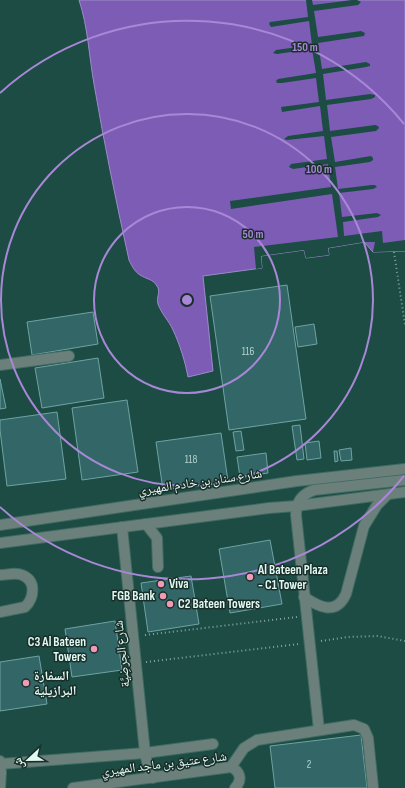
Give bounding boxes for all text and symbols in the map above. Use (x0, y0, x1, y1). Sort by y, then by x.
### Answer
text: 150 m (292, 40, 318, 55)
text: 100 m (306, 162, 332, 177)
text: 50 m (243, 227, 263, 242)
centre of rings (180, 293, 194, 307)
house number: 116 (242, 345, 254, 358)
house number: 118 (185, 453, 197, 466)
street label: شارع سنان بن خادم المهيري (137, 465, 263, 501)
place label: Al Bateen Plaza - C1 Tower (257, 562, 328, 593)
marker: Al Bateen Plaza - C1 Tower (245, 572, 255, 582)
place label: Viva (169, 576, 189, 592)
marker: Viva (156, 579, 166, 589)
place label: FGB Bank (112, 588, 155, 604)
marker: FGB Bank (158, 591, 168, 601)
place label: C2 Bateen Towers (178, 596, 260, 612)
marker: C2 Bateen Towers (165, 599, 175, 609)
street label: شارع الحِرضِيَّة (111, 620, 134, 688)
place label: C3 Al Bateen Towers (28, 634, 86, 665)
marker: C3 Al Bateen Towers (89, 644, 99, 654)
place label: السفارة البرازيلية (34, 668, 76, 699)
marker: السفارة البرازيلية (21, 678, 31, 688)
north arrow (8, 740, 48, 780)
street label: شارع عتيق بن ماجد المهيري (100, 748, 228, 782)
text: ش (11, 755, 28, 771)
house number: 2 (307, 758, 312, 771)

